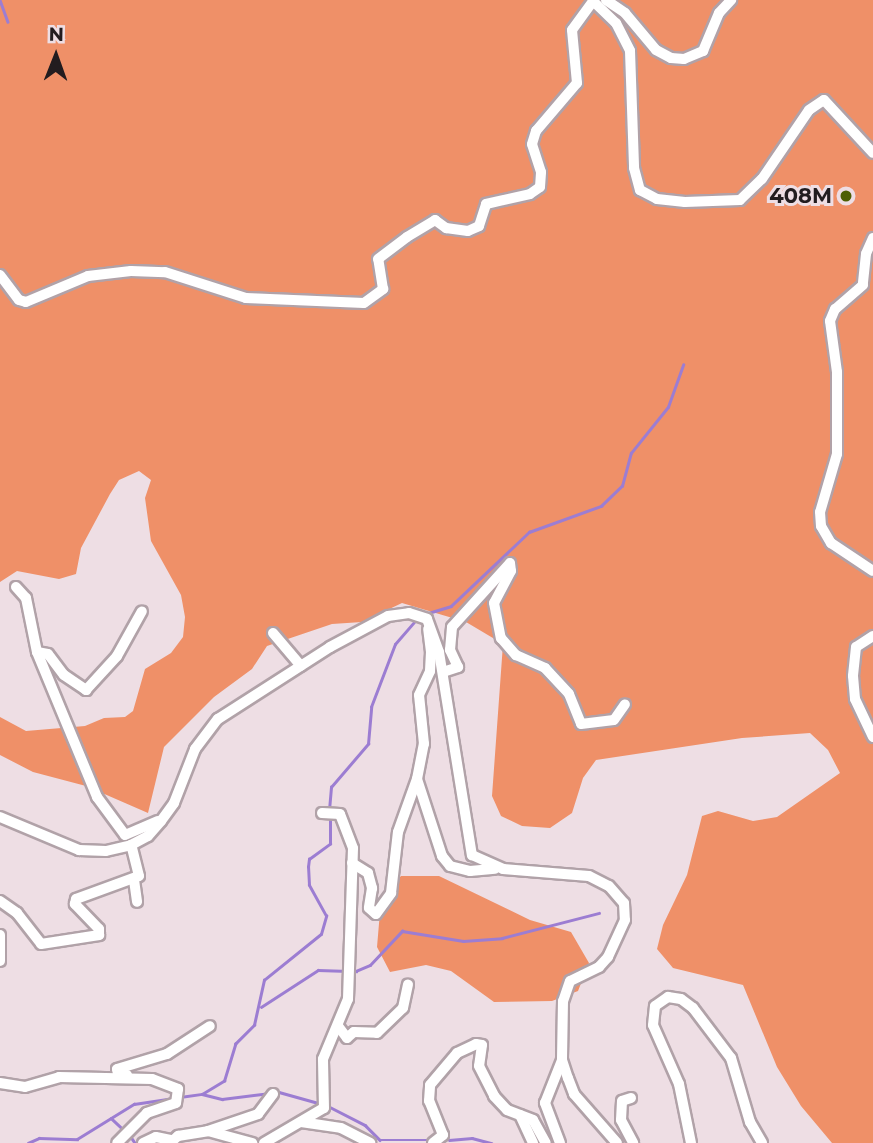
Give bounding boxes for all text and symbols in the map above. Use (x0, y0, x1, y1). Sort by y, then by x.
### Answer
north arrow (21, 21, 91, 91)
text: N (48, 23, 64, 46)
place label: 408M (769, 183, 832, 209)
marker: 408M (838, 188, 854, 204)

